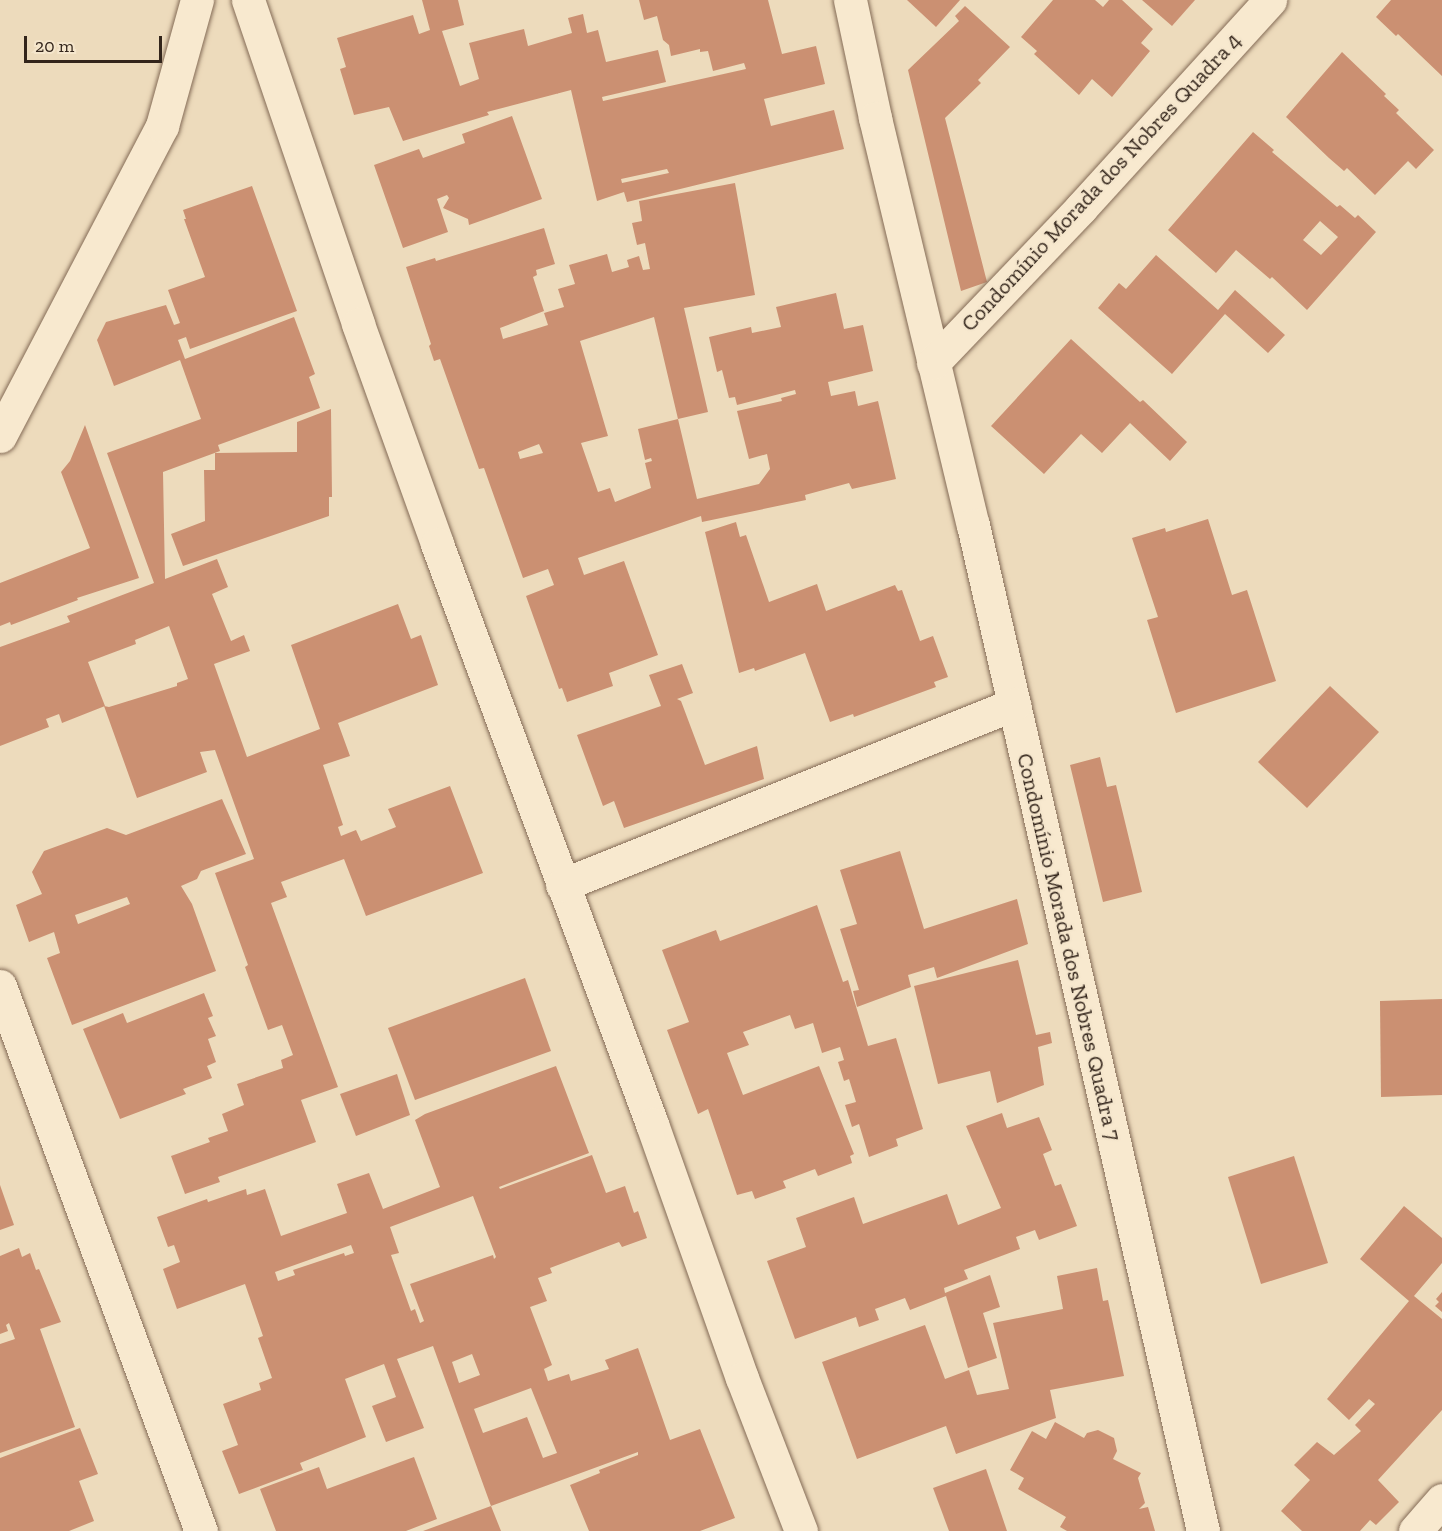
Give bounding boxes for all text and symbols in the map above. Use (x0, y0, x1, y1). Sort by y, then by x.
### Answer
scale bar (27, 24, 165, 62)
street label: Condomínio Morada dos Nobres Quadra 4 (956, 27, 1246, 337)
text: 20 m (35, 35, 74, 57)
street label: Condomínio Morada dos Nobres Quadra 7 (1012, 751, 1126, 1143)

